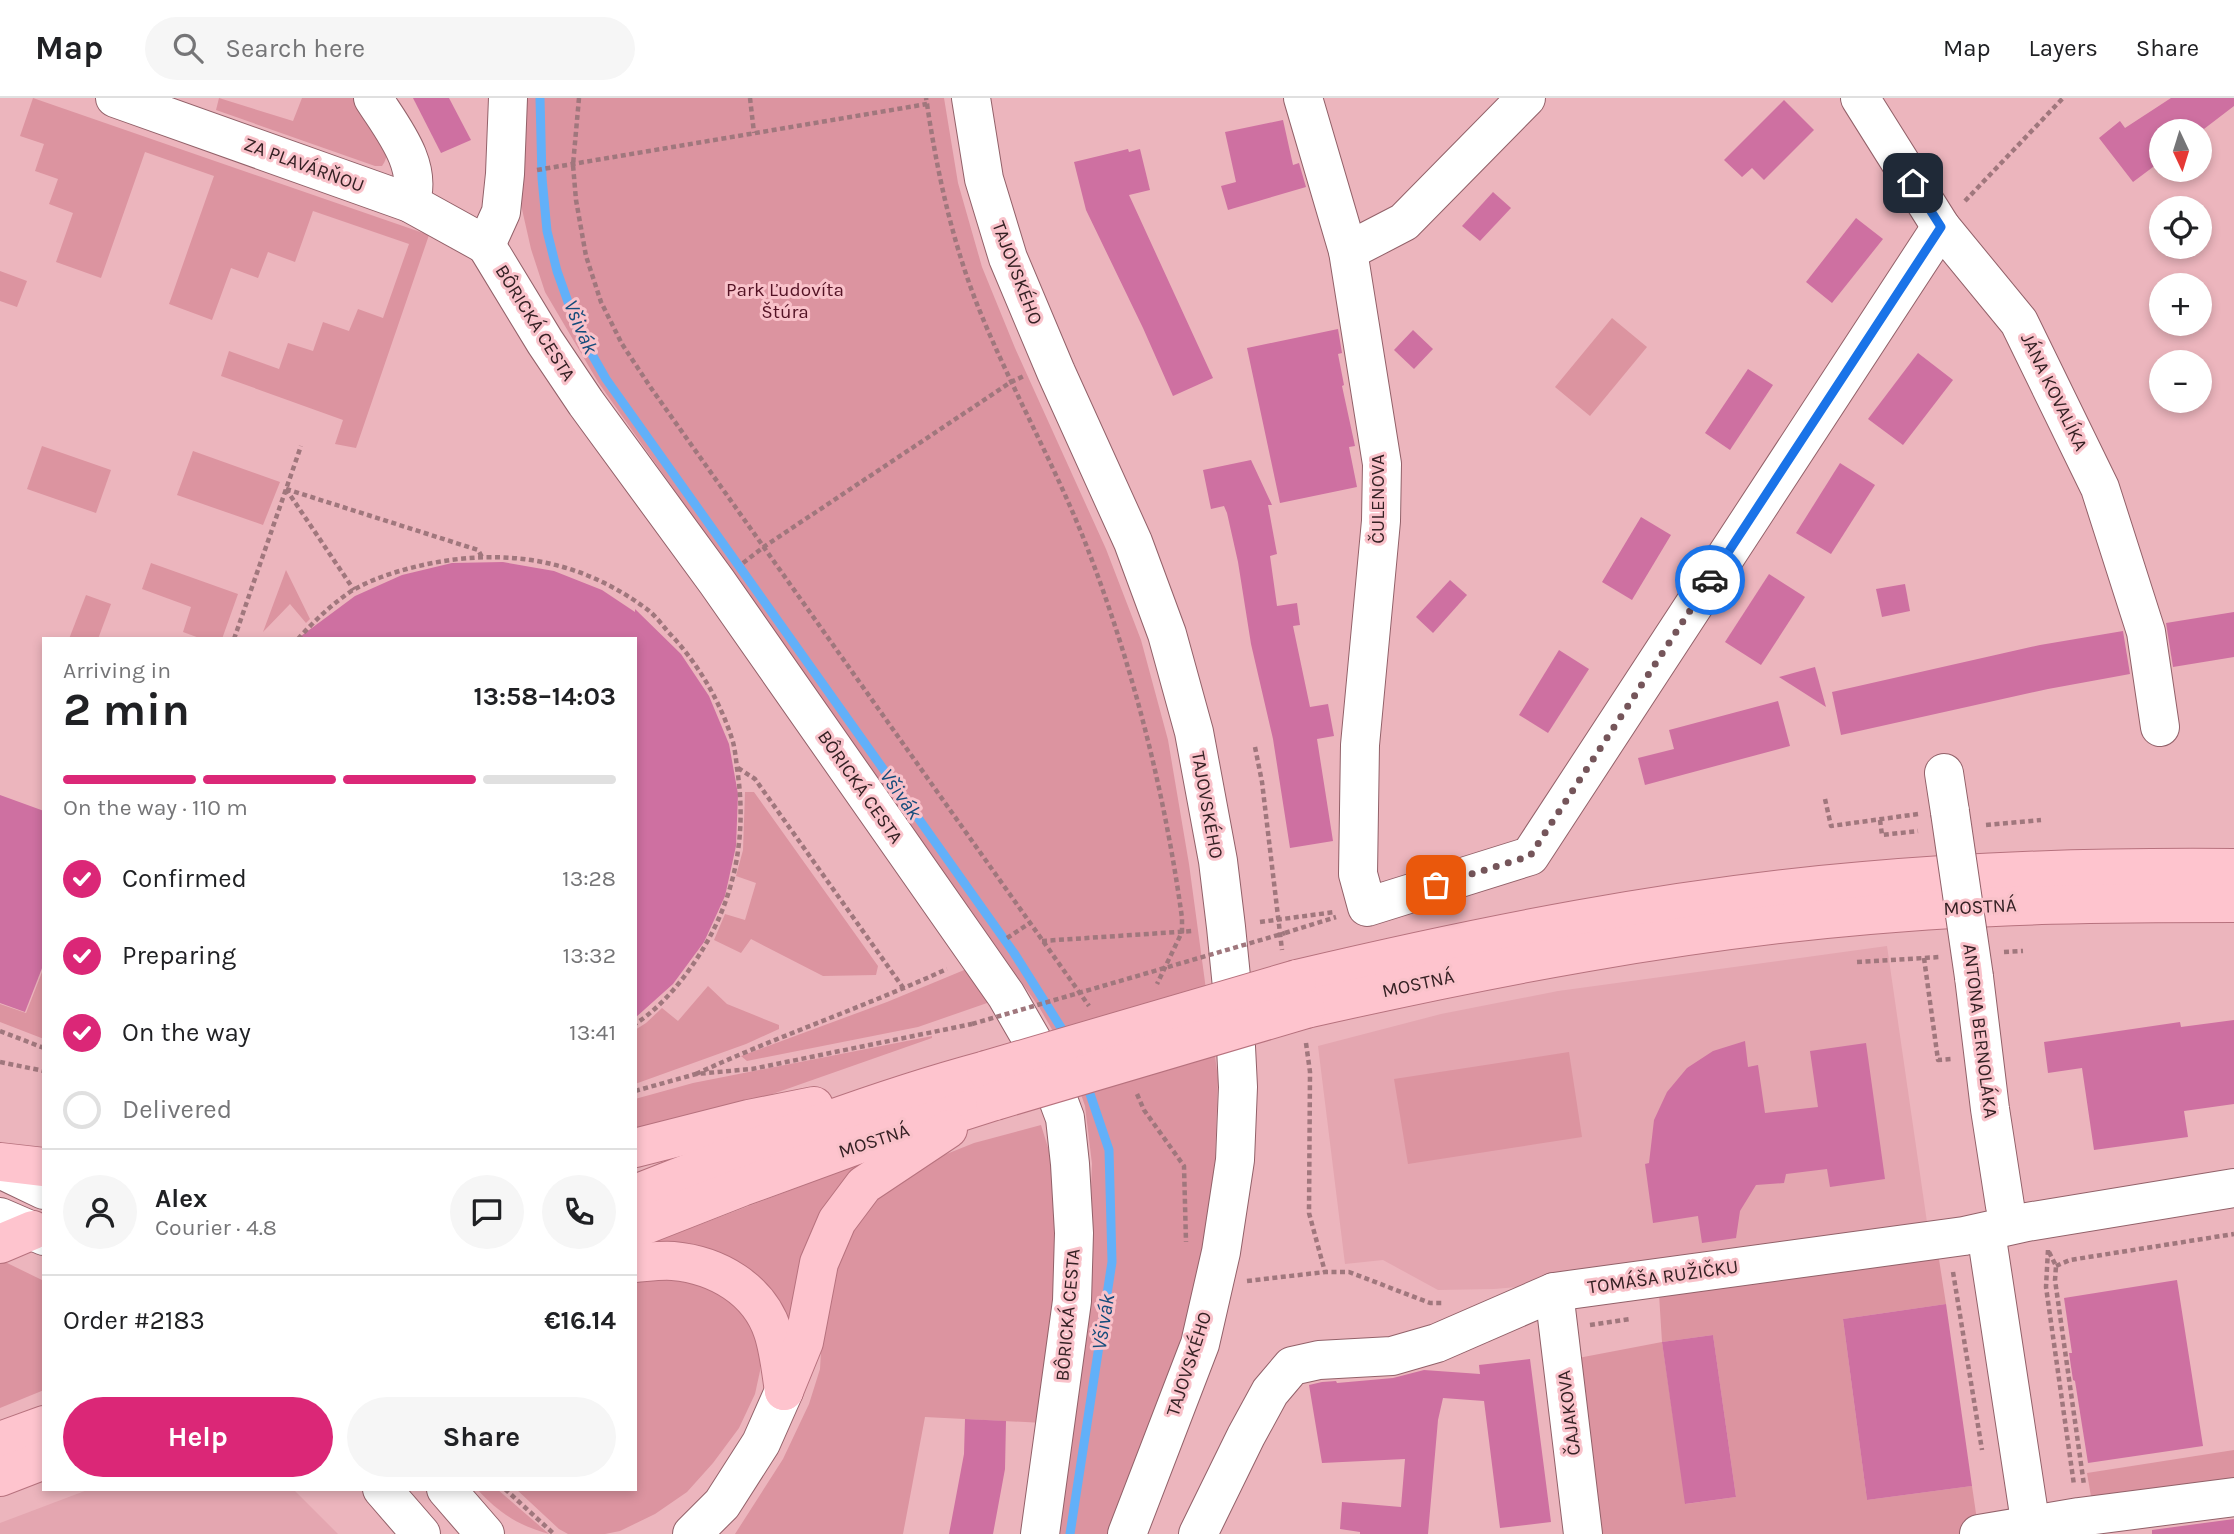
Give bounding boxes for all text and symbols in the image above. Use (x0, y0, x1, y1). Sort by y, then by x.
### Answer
search box (145, 17, 635, 80)
text: Map (35, 29, 103, 67)
icon: search (169, 29, 207, 67)
text: Search here (225, 33, 365, 64)
text: Map (1943, 34, 1991, 62)
text: Layers (2029, 34, 2098, 62)
text: Share (2136, 34, 2199, 62)
north arrow (2149, 119, 2212, 182)
map controls (2149, 119, 2212, 413)
street label: ZA PLAVÁRŇOU (241, 132, 368, 197)
pin (1883, 153, 1943, 213)
icon: home (1894, 164, 1932, 202)
button: locate (2149, 196, 2212, 259)
street label: TAJOVSKÉHO (987, 218, 1048, 328)
street label: BÔRICKÁ CESTA (490, 260, 580, 385)
button: + (2149, 273, 2212, 336)
park label: Park Ľudovíta Štúra (726, 279, 844, 323)
water label: Všivák (559, 296, 603, 358)
street label: JÁNA KOVALÍKA (2016, 329, 2093, 455)
button: − (2149, 350, 2212, 413)
street label: ČULENOVA (1367, 454, 1389, 544)
courier (1675, 545, 1745, 615)
icon: car (1691, 561, 1729, 599)
text: Arriving in (63, 657, 171, 684)
text: 13:58–14:03 (474, 681, 616, 712)
text: 2 min (63, 683, 190, 737)
street label: BÔRICKÁ CESTA (813, 726, 908, 848)
street label: TAJOVSKÉHO (1187, 749, 1228, 860)
water label: Všivák (875, 764, 927, 824)
text: On the way · 110 m (63, 794, 248, 821)
pin (1406, 855, 1466, 915)
icon: check (63, 860, 101, 898)
text: Confirmed (122, 863, 247, 894)
text: 13:28 (562, 865, 616, 892)
icon: bag (1417, 866, 1455, 904)
street label: MOSTNÁ (1943, 893, 2017, 920)
icon: check (63, 937, 101, 975)
text: Preparing (122, 940, 236, 971)
text: 13:32 (563, 942, 616, 969)
street label: ANTONA BERNOLÁKA (1958, 942, 2003, 1120)
street label: MOSTNÁ (1380, 965, 1456, 1002)
icon: check (63, 1014, 101, 1052)
text: On the way (122, 1017, 251, 1048)
text: 13:41 (569, 1019, 616, 1046)
text: Delivered (122, 1094, 232, 1125)
street label: MOSTNÁ (835, 1118, 912, 1163)
button: person (63, 1175, 137, 1249)
button: chat (450, 1175, 524, 1249)
button: phone (542, 1175, 616, 1249)
text: Alex (155, 1183, 207, 1214)
text: Courier · 4.8 (155, 1214, 277, 1241)
street label: BÔRICKÁ CESTA (1050, 1248, 1085, 1382)
street label: TOMÁŠA RUŽIČKU (1586, 1255, 1740, 1298)
water label: Všivák (1087, 1292, 1119, 1352)
text: Order #2183 (63, 1305, 205, 1336)
text: €16.14 (544, 1305, 616, 1336)
street label: TAJOVSKÉHO (1161, 1309, 1216, 1419)
street label: ČAJAKOVA (1553, 1369, 1585, 1457)
button: Help (63, 1397, 333, 1477)
button: Share (347, 1397, 616, 1477)

